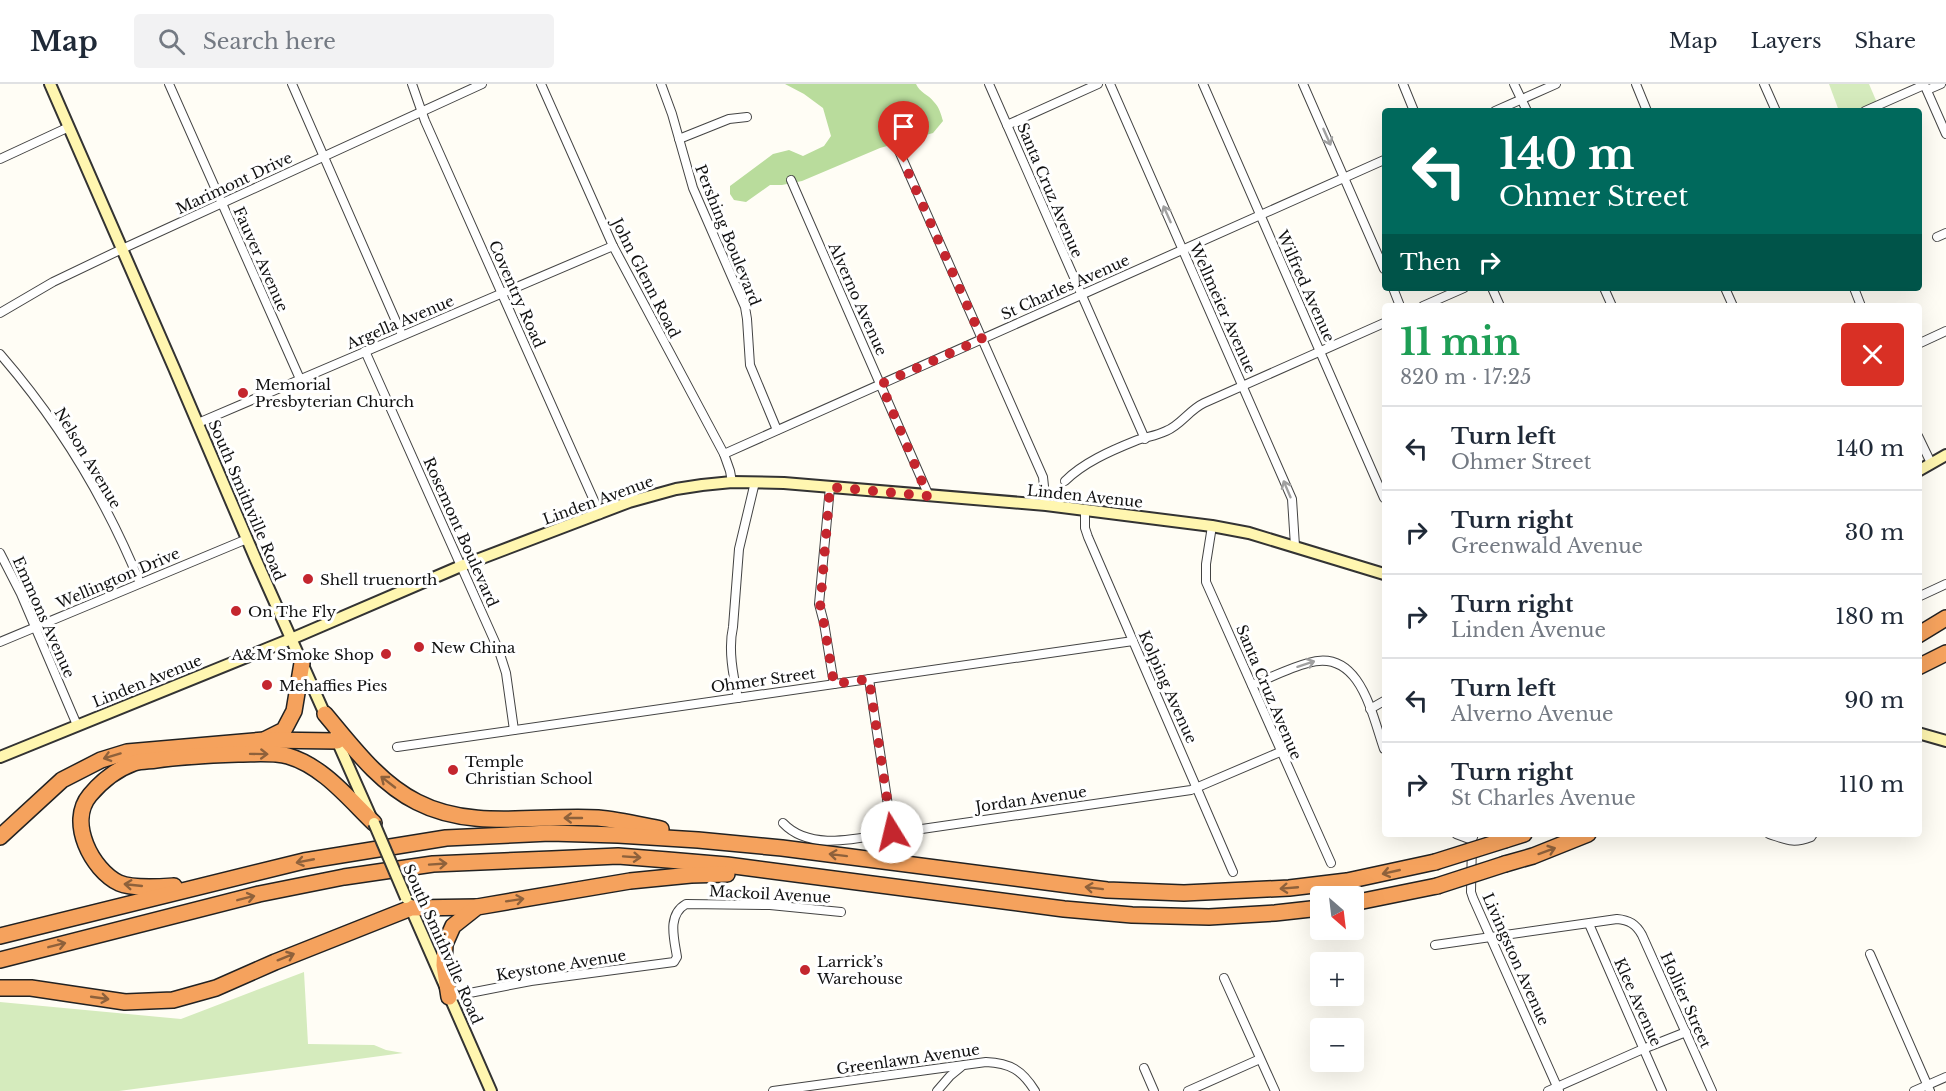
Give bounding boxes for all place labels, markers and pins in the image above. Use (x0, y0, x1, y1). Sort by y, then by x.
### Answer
pin (878, 101, 929, 163)
place label: Memorial Presbyterian Church (255, 375, 414, 411)
marker: Memorial Presbyterian Church (236, 386, 250, 400)
place label: Shell truenorth (320, 570, 437, 589)
marker: Shell truenorth (301, 572, 315, 586)
place label: On The Fly (248, 602, 336, 621)
marker: On The Fly (229, 604, 243, 618)
place label: New China (431, 638, 516, 657)
marker: New China (412, 640, 426, 654)
place label: A&M Smoke Shop (230, 645, 374, 664)
marker: A&M Smoke Shop (379, 647, 393, 661)
place label: Mehaffies Pies (279, 676, 388, 695)
marker: Mehaffies Pies (260, 678, 274, 692)
place label: Temple Christian School (465, 752, 593, 788)
marker: Temple Christian School (446, 763, 460, 777)
place label: Larrick’s Warehouse (816, 952, 903, 988)
marker: Larrick’s Warehouse (798, 963, 812, 977)

